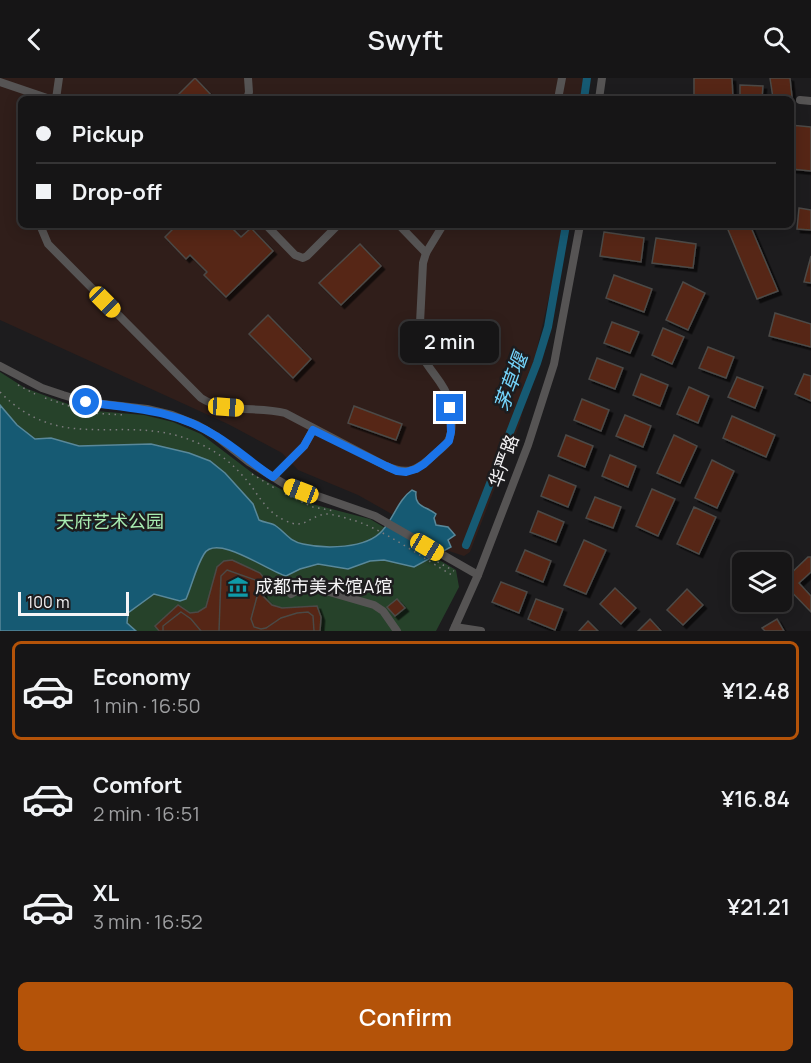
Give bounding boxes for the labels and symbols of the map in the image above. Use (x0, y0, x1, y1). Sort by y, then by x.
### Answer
car (86, 283, 124, 321)
callout: 2 min (400, 321, 500, 363)
water label: 茅草堰 (488, 346, 535, 415)
route start (72, 388, 99, 415)
route end (436, 394, 463, 421)
car (207, 397, 245, 417)
street label: 华严路 (483, 431, 524, 490)
car (281, 476, 321, 506)
park label: 天府艺术公园 (56, 509, 164, 533)
car (407, 530, 447, 564)
place label: 成都市美术馆A馆 (255, 574, 392, 598)
museum icon: 成都市美术馆A馆 (226, 575, 250, 599)
scale bar (18, 589, 129, 616)

